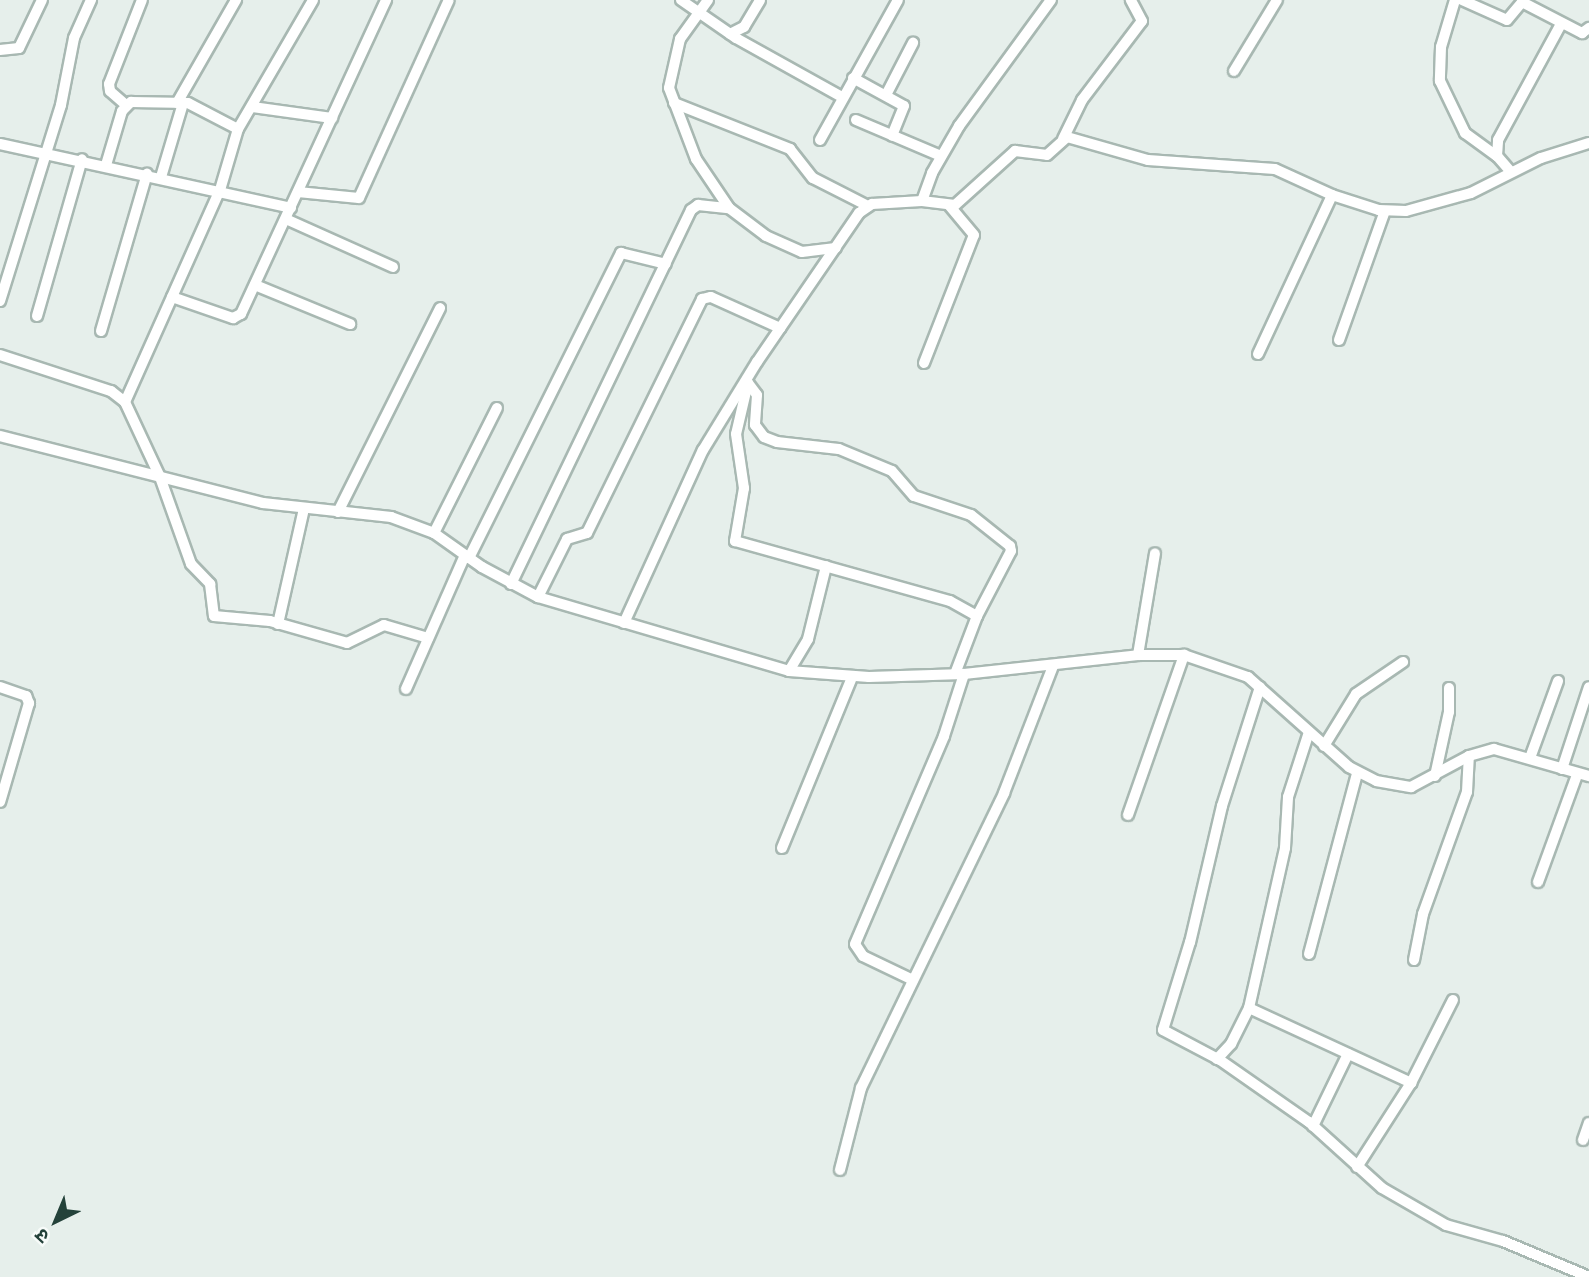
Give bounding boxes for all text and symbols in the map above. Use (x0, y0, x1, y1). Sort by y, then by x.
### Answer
north arrow (21, 1186, 91, 1256)
text: उ (30, 1225, 53, 1248)

